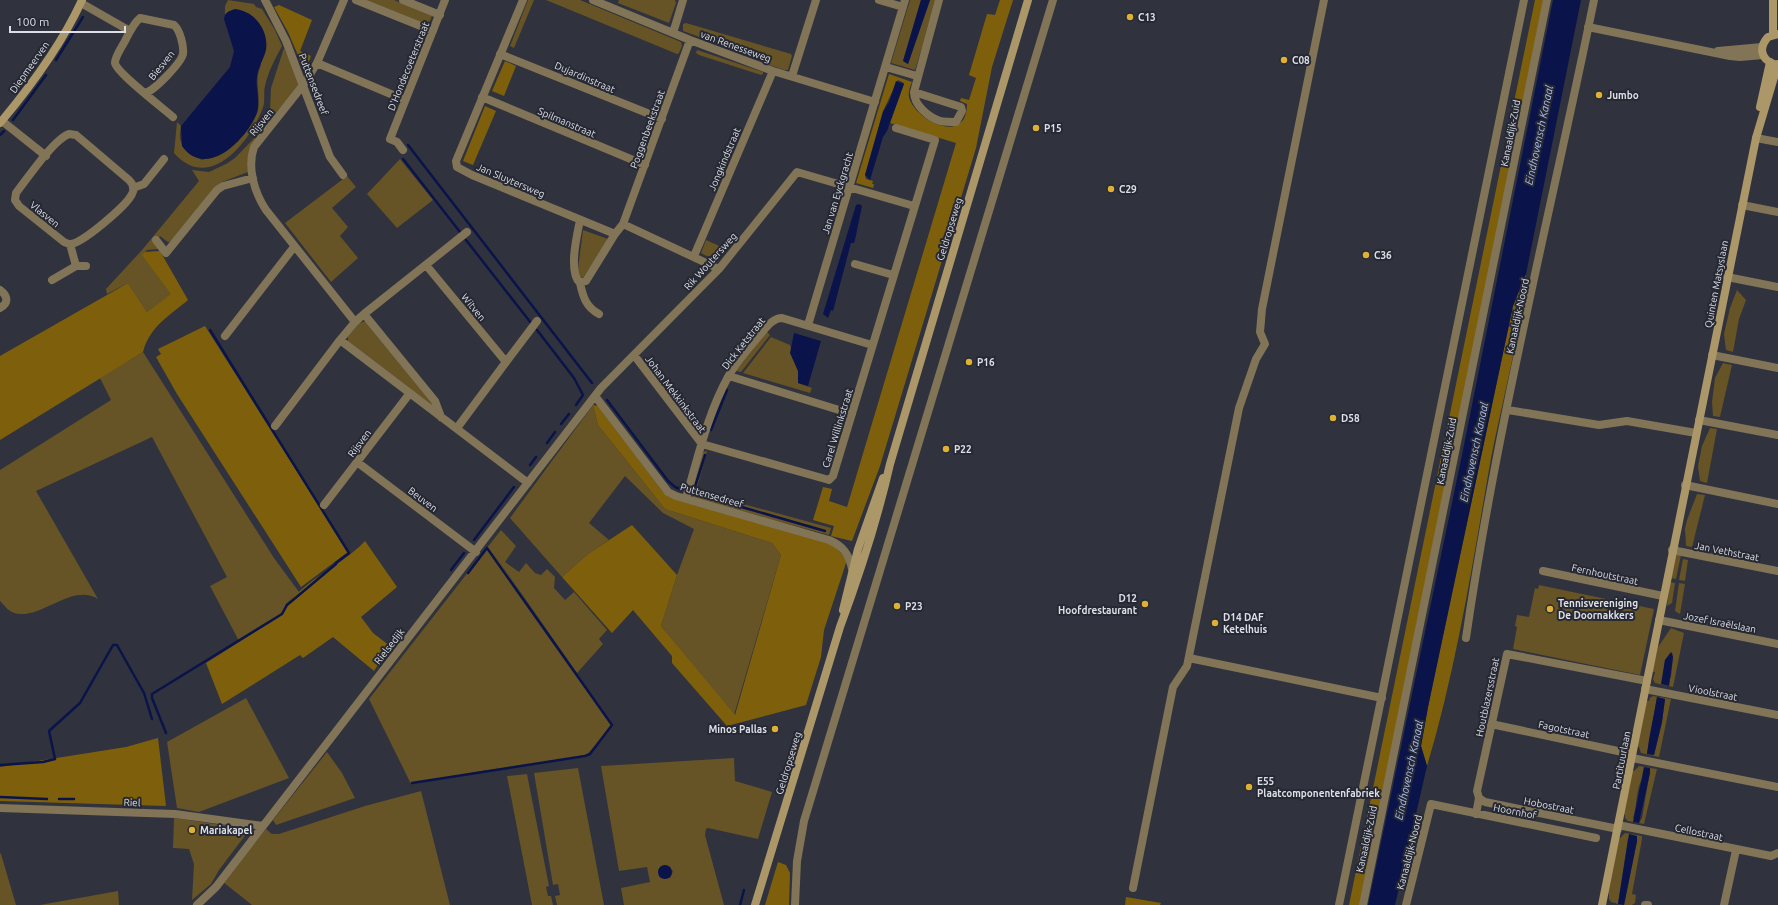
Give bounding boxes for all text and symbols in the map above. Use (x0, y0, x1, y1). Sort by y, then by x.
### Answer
scale bar (10, 8, 125, 34)
marker: C13 (1125, 12, 1135, 22)
place label: C13 (1138, 12, 1156, 23)
text: 100 m (16, 15, 49, 28)
street label: D'Hondecoeterstraat (386, 20, 431, 112)
street label: van Renesseweg (699, 29, 773, 64)
street label: Diepmeerven (8, 39, 51, 95)
street label: Biesven (146, 48, 177, 82)
street label: Puttensedreef (297, 52, 330, 117)
marker: C08 (1279, 55, 1289, 65)
place label: C08 (1292, 55, 1310, 66)
street label: Dujardinstraat (553, 60, 617, 95)
water label: Eindhovensch Kanaal (1523, 84, 1555, 186)
street label: Poggenbeekstraat (628, 88, 667, 170)
marker: Jumbo (1594, 90, 1604, 100)
place label: Jumbo (1607, 90, 1639, 101)
street label: Kanaaldijk-Zuid (1499, 99, 1522, 167)
street label: Spilmanstraat (536, 105, 597, 140)
street label: Rijsven (247, 107, 276, 138)
marker: P15 (1031, 123, 1041, 133)
place label: P15 (1044, 123, 1062, 134)
street label: Jongkindstraat (706, 126, 743, 192)
street label: Jan van Eyckgracht (820, 151, 855, 235)
street label: Jan Sluytersweg (475, 161, 547, 200)
marker: C29 (1106, 184, 1116, 194)
place label: C29 (1119, 184, 1137, 195)
street label: Geldropseweg (935, 196, 964, 262)
street label: Vlasven (28, 199, 62, 230)
street label: Rik Woutersweg (682, 230, 739, 292)
street label: Quinten Matsyslaan (1703, 239, 1730, 329)
marker: C36 (1361, 250, 1371, 260)
place label: C36 (1374, 250, 1392, 261)
street label: Kanaaldijk-Noord (1504, 277, 1531, 355)
street label: Witven (459, 291, 488, 323)
street label: Dick Ketstraat (720, 315, 767, 372)
street label: Johan Mekkinkstraat (643, 354, 708, 435)
marker: P16 (964, 357, 974, 367)
place label: P16 (977, 357, 995, 368)
street label: Carel Willinkstraat (820, 387, 855, 469)
water label: Eindhovensch Kanaal (1458, 401, 1490, 503)
marker: D58 (1328, 413, 1338, 423)
place label: D58 (1341, 413, 1360, 424)
street label: Kanaaldijk-Zuid (1435, 417, 1458, 485)
street label: Rijsven (346, 427, 373, 459)
marker: P22 (941, 444, 951, 454)
place label: P22 (954, 444, 972, 455)
street label: Puttensedreef (679, 481, 745, 510)
street label: Beuven (406, 485, 439, 514)
street label: Jan Vethstraat (1694, 540, 1760, 563)
street label: Fernhoutstraat (1571, 562, 1639, 587)
place label: D12 Hoofdrestaurant (1058, 593, 1138, 616)
place label: Tennisvereniging De Doornakkers (1558, 598, 1638, 621)
marker: D12 Hoofdrestaurant (1140, 599, 1150, 609)
marker: P23 (892, 601, 902, 611)
place label: P23 (905, 601, 923, 612)
marker: Tennisvereniging De Doornakkers (1545, 604, 1555, 614)
street label: Jozef Israëlslaan (1683, 610, 1757, 635)
place label: D14 DAF Ketelhuis (1223, 612, 1268, 635)
marker: D14 DAF Ketelhuis (1210, 618, 1220, 628)
street label: Rielsedijk (372, 626, 407, 666)
street label: Houtblazersstraat (1474, 657, 1501, 738)
street label: Vioolstraat (1687, 682, 1738, 703)
water label: Eindhovensch Kanaal (1393, 719, 1425, 821)
street label: Fagotstraat (1537, 719, 1590, 740)
place label: Minos Pallas (708, 724, 767, 735)
marker: Minos Pallas (770, 724, 780, 734)
street label: Geldropseweg (774, 730, 803, 796)
street label: Partituurlaan (1610, 730, 1633, 790)
place label: E55 Plaatcomponentenfabriek (1257, 776, 1380, 799)
marker: E55 Plaatcomponentenfabriek (1244, 782, 1254, 792)
street label: Hobostraat (1523, 795, 1575, 816)
street label: Riel (123, 797, 141, 808)
street label: Hoornhof (1492, 802, 1538, 821)
street label: Kanaaldijk-Zuid (1354, 805, 1379, 873)
street label: Kanaaldijk-Noord (1395, 813, 1424, 891)
street label: Cellostraat (1674, 822, 1724, 843)
marker: Mariakapel (187, 825, 197, 835)
place label: Mariakapel (200, 825, 252, 836)

